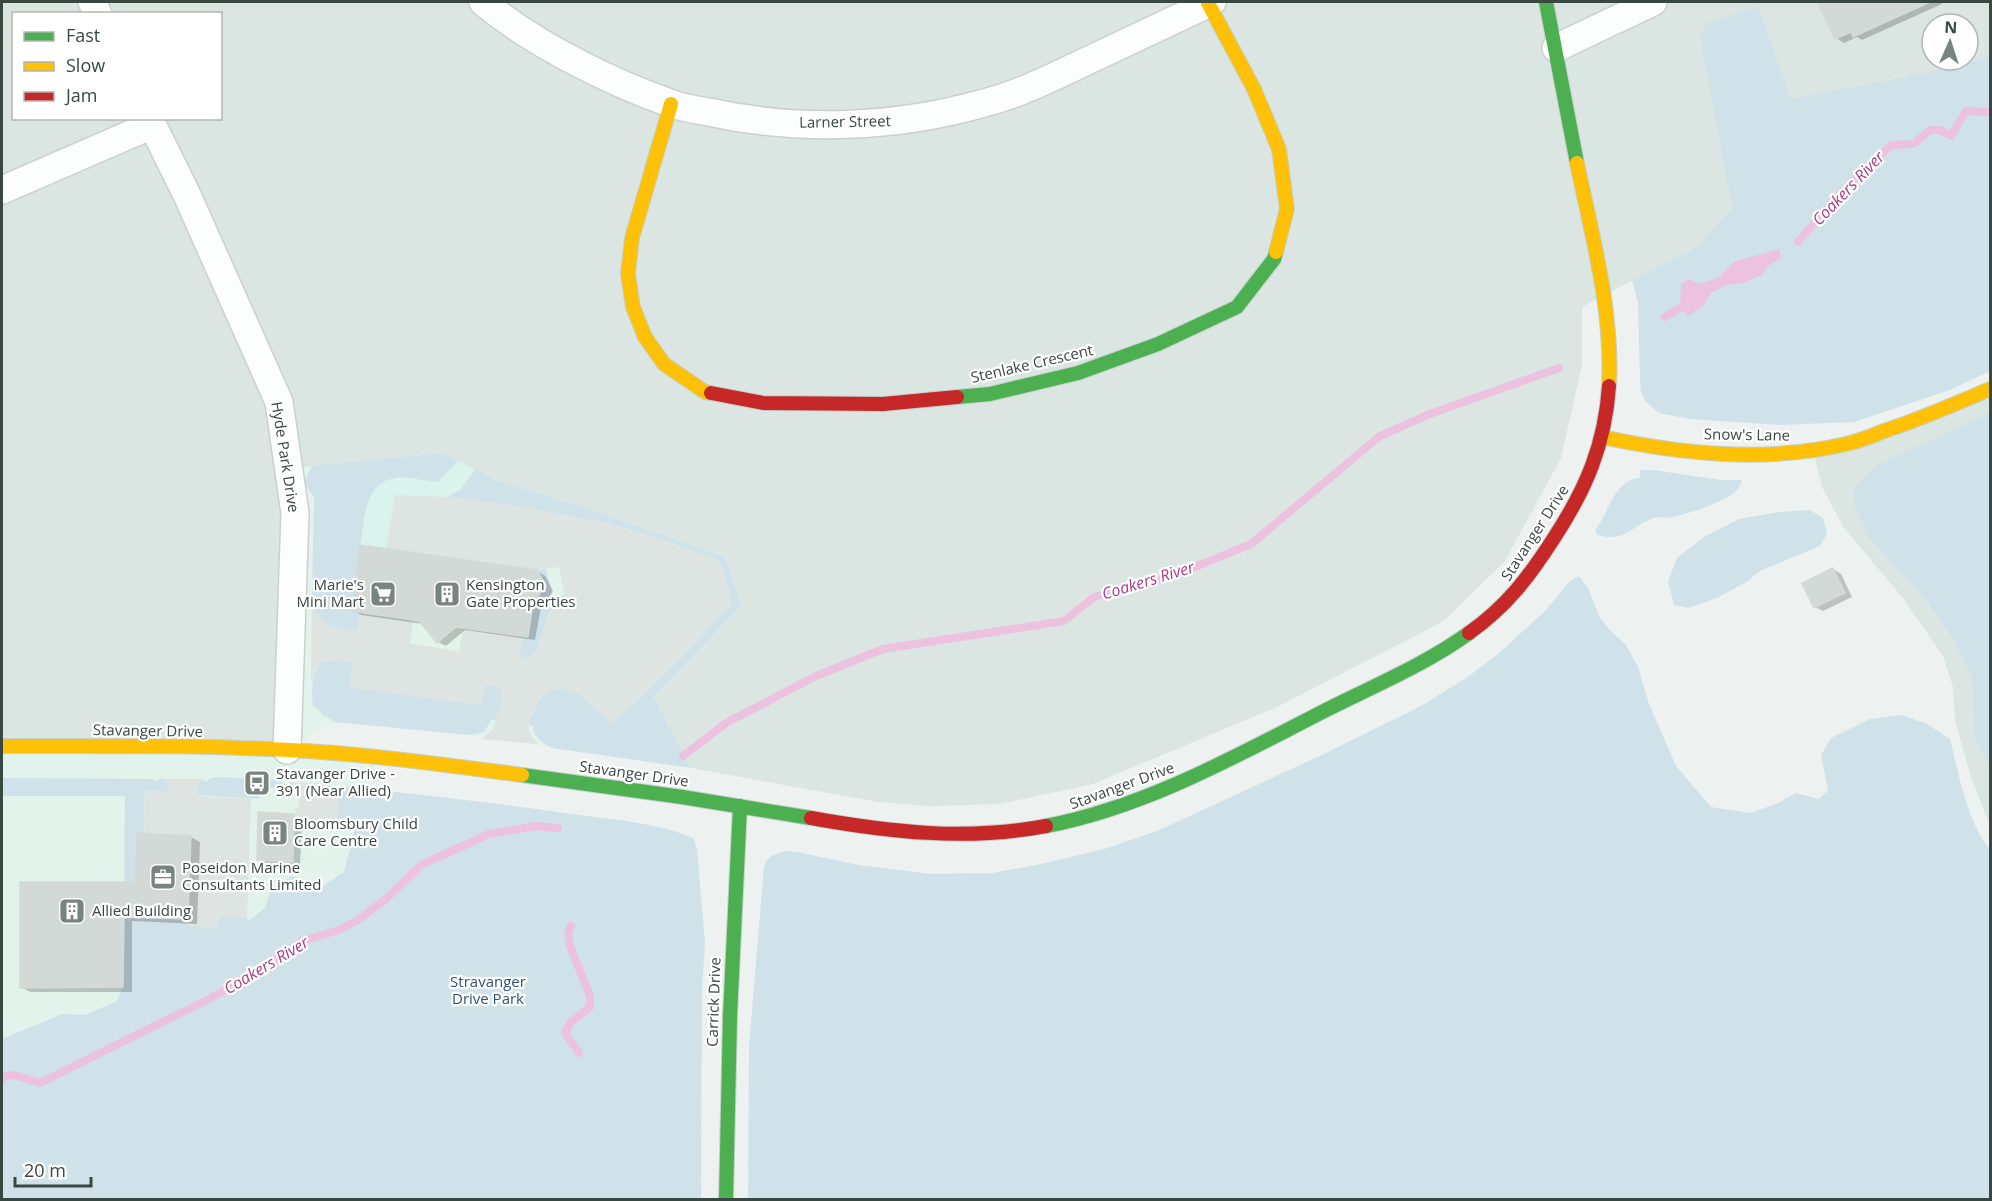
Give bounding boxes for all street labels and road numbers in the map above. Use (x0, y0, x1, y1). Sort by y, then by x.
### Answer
street label: Larner Street (799, 110, 891, 132)
street label: Stenlake Crescent (969, 339, 1095, 387)
street label: Hyde Park Drive (267, 400, 305, 514)
street label: Snow's Lane (1704, 423, 1790, 445)
street label: Stavanger Drive (1496, 481, 1573, 584)
street label: Stavanger Drive (93, 719, 203, 741)
street label: Stavanger Drive (578, 755, 690, 791)
street label: Stavanger Drive (1066, 757, 1177, 813)
street label: Carrick Drive (701, 957, 725, 1047)

